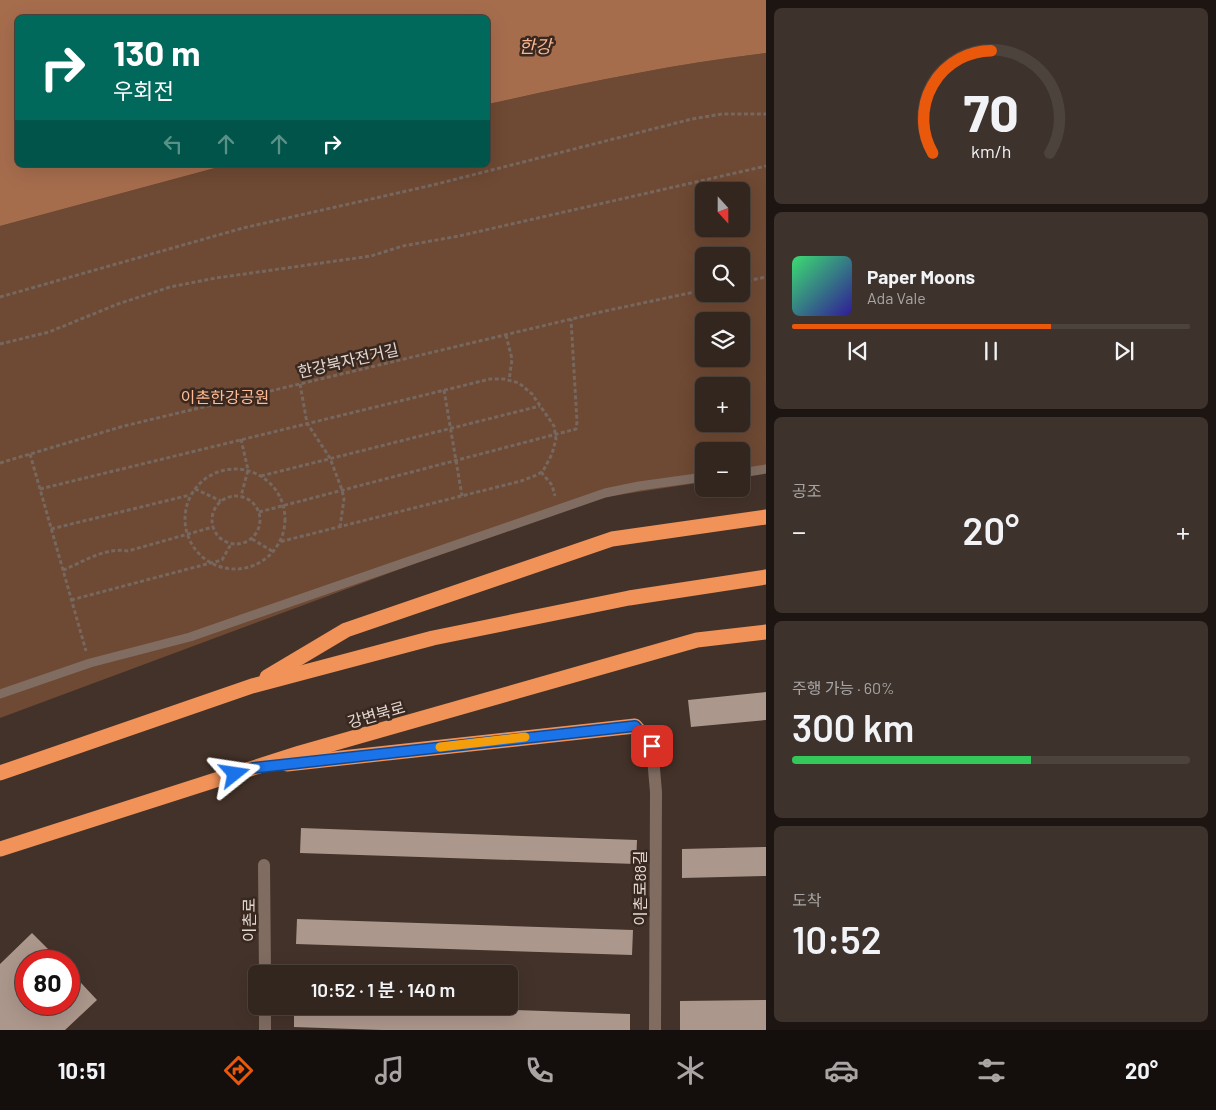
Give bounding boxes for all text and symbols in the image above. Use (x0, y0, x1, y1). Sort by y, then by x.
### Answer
text: 130 m (113, 31, 200, 73)
icon: right (30, 35, 95, 100)
water label: 한강 (518, 35, 554, 57)
text: 우회전 (113, 77, 174, 103)
text: 70 (963, 80, 1019, 142)
icon: left (159, 130, 187, 158)
icon: ahead (212, 130, 240, 158)
icon: ahead (265, 130, 293, 158)
icon: right (318, 130, 346, 158)
text: km/h (971, 140, 1011, 162)
north arrow (695, 182, 750, 238)
map controls (695, 182, 750, 497)
button: search (695, 247, 750, 302)
text: Paper Moons (867, 265, 975, 288)
text: Ada Vale (867, 288, 926, 307)
button: layers (695, 312, 750, 367)
icon: previous (844, 337, 872, 365)
icon: pause (977, 337, 1005, 365)
icon: next (1110, 337, 1138, 365)
street label: 한강북자전거길 (296, 339, 400, 381)
button: + (695, 377, 750, 432)
park label: 이촌한강공원 (181, 387, 269, 406)
button: − (695, 442, 750, 497)
text: 공조 (792, 481, 821, 500)
text: 20° (963, 507, 1019, 553)
text: − (792, 514, 806, 548)
text: + (1176, 514, 1190, 548)
text: 주행 가능 · 60% (792, 678, 895, 697)
street label: 강변북로 (345, 697, 407, 731)
text: 300 km (792, 704, 914, 750)
pin (631, 725, 673, 767)
icon: arrive (638, 732, 666, 760)
position arrow (208, 747, 260, 799)
street label: 이촌로88길 (630, 850, 649, 926)
text: 도착 (792, 890, 821, 909)
street label: 이촌로 (239, 898, 258, 942)
text: 10:52 (792, 916, 882, 962)
speed limit sign: 80 (15, 950, 80, 1015)
text: 10:52 · 1 분 · 140 m (311, 978, 455, 1001)
icon: directions (221, 1053, 256, 1088)
icon: music (372, 1053, 407, 1088)
icon: phone (522, 1053, 557, 1088)
icon: climate (673, 1053, 708, 1088)
icon: car (824, 1053, 859, 1088)
icon: filters (974, 1053, 1009, 1088)
text: 10:51 (58, 1057, 106, 1083)
text: 20° (1125, 1057, 1158, 1083)

